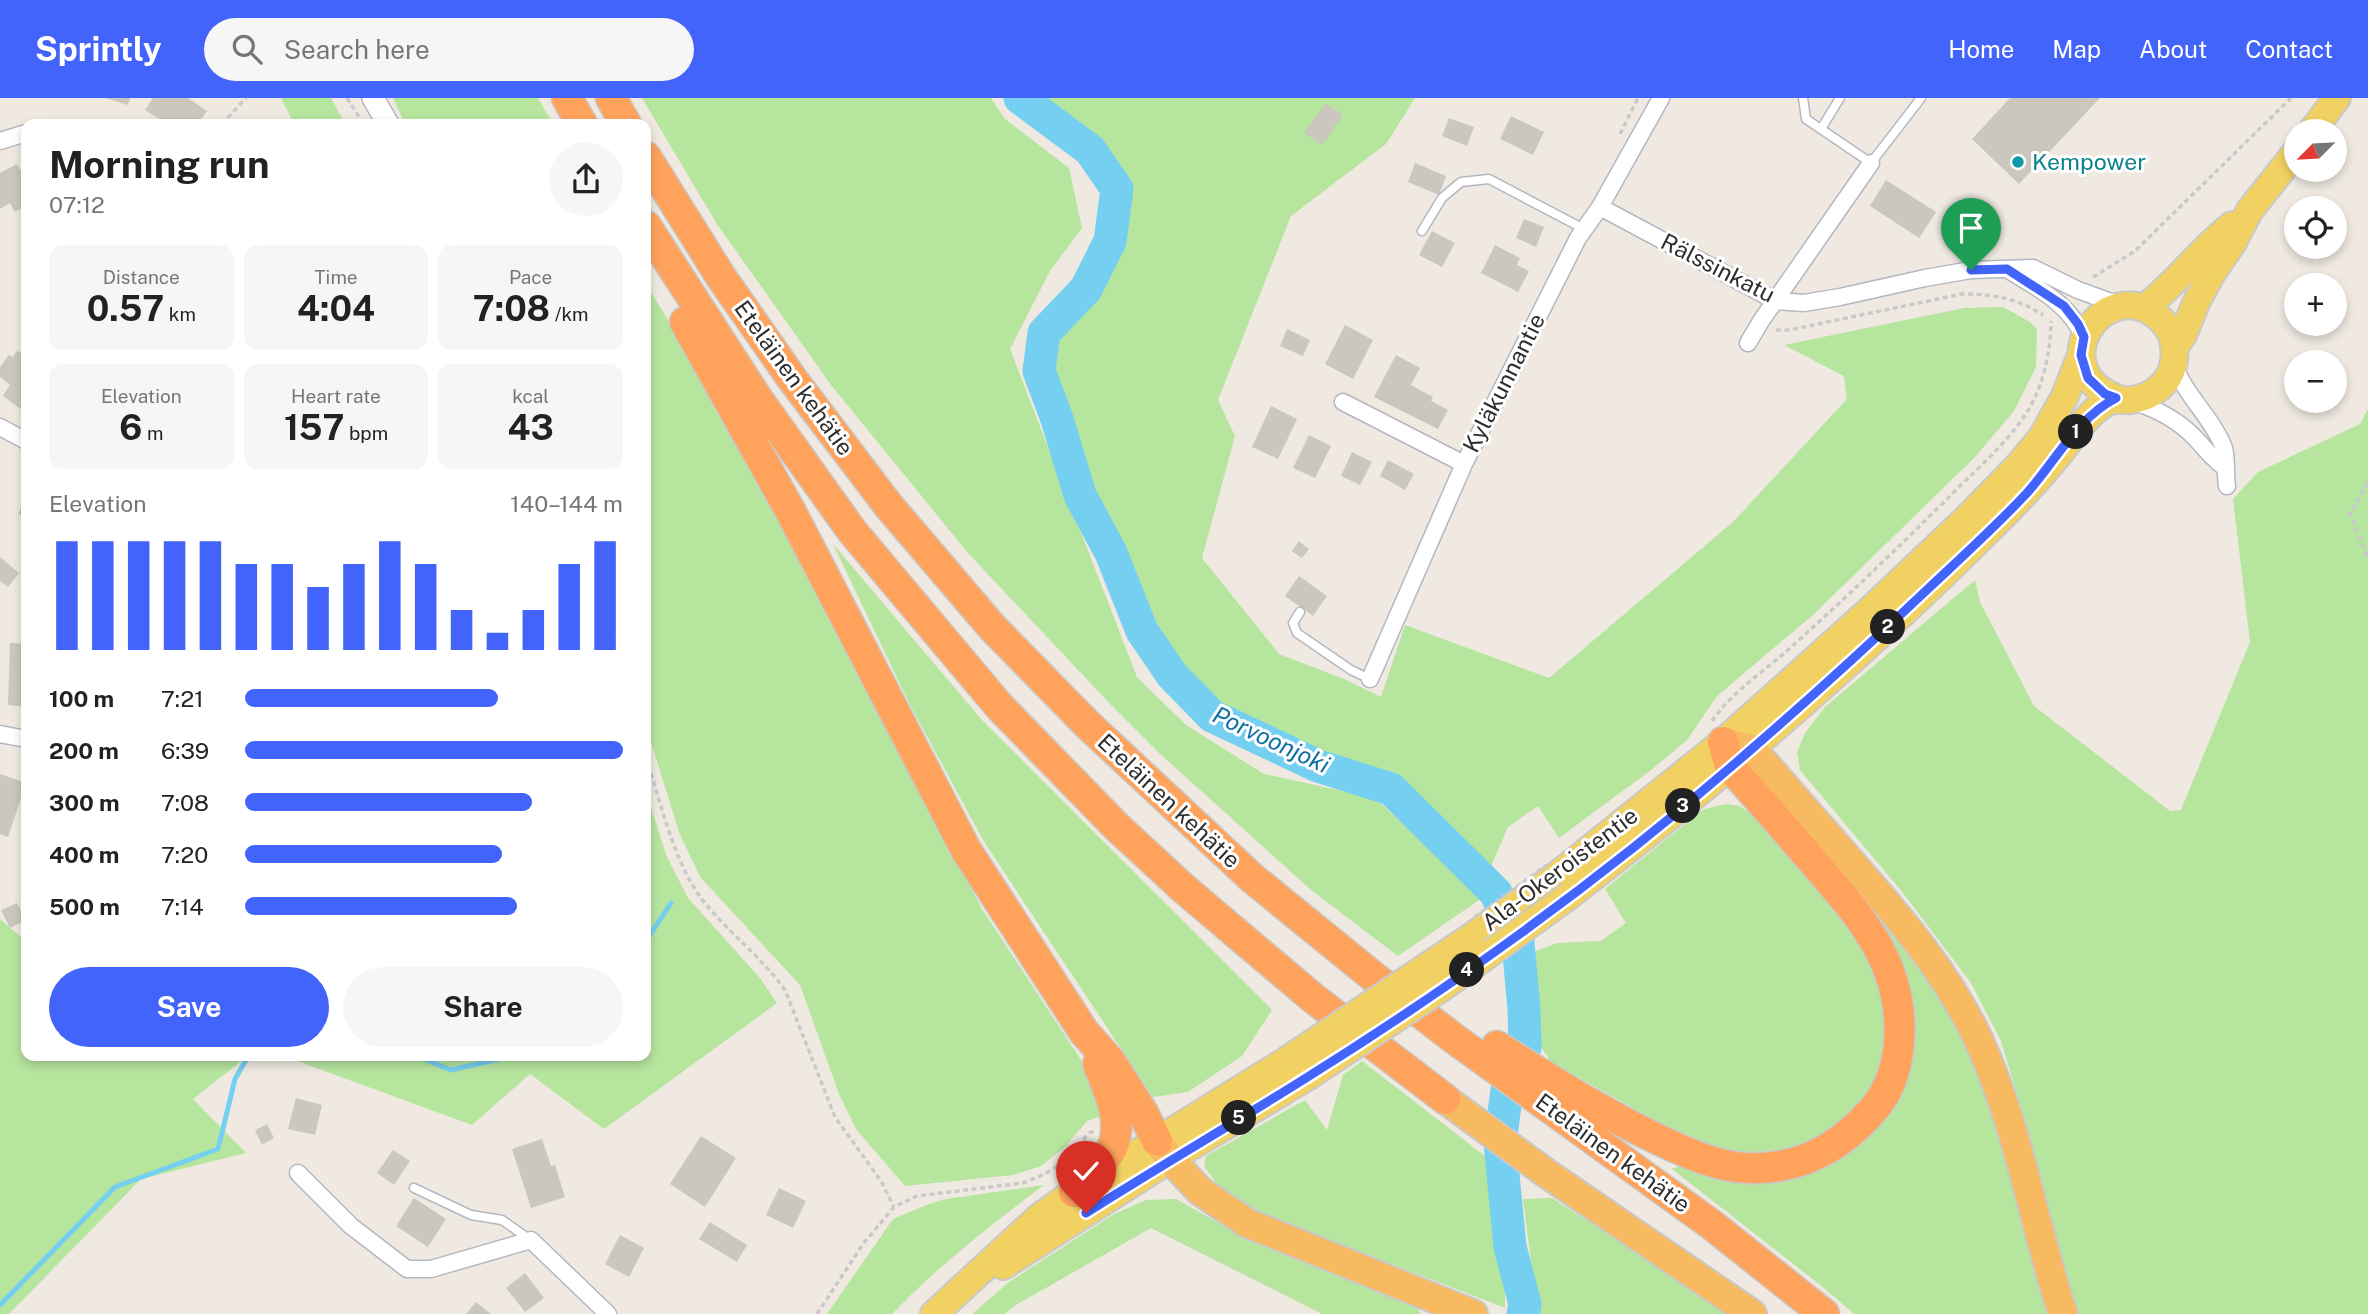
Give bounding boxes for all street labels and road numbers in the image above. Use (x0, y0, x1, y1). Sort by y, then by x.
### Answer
street label: Rälssinkatu (1657, 227, 1780, 308)
street label: Eteläinen kehätie (729, 295, 860, 460)
street label: Kyläkunnantie (1457, 309, 1550, 457)
street label: Eteläinen kehätie (1093, 728, 1246, 873)
street label: Ala-Okeroistentie (1477, 801, 1643, 936)
street label: Eteläinen kehätie (1531, 1087, 1696, 1218)

